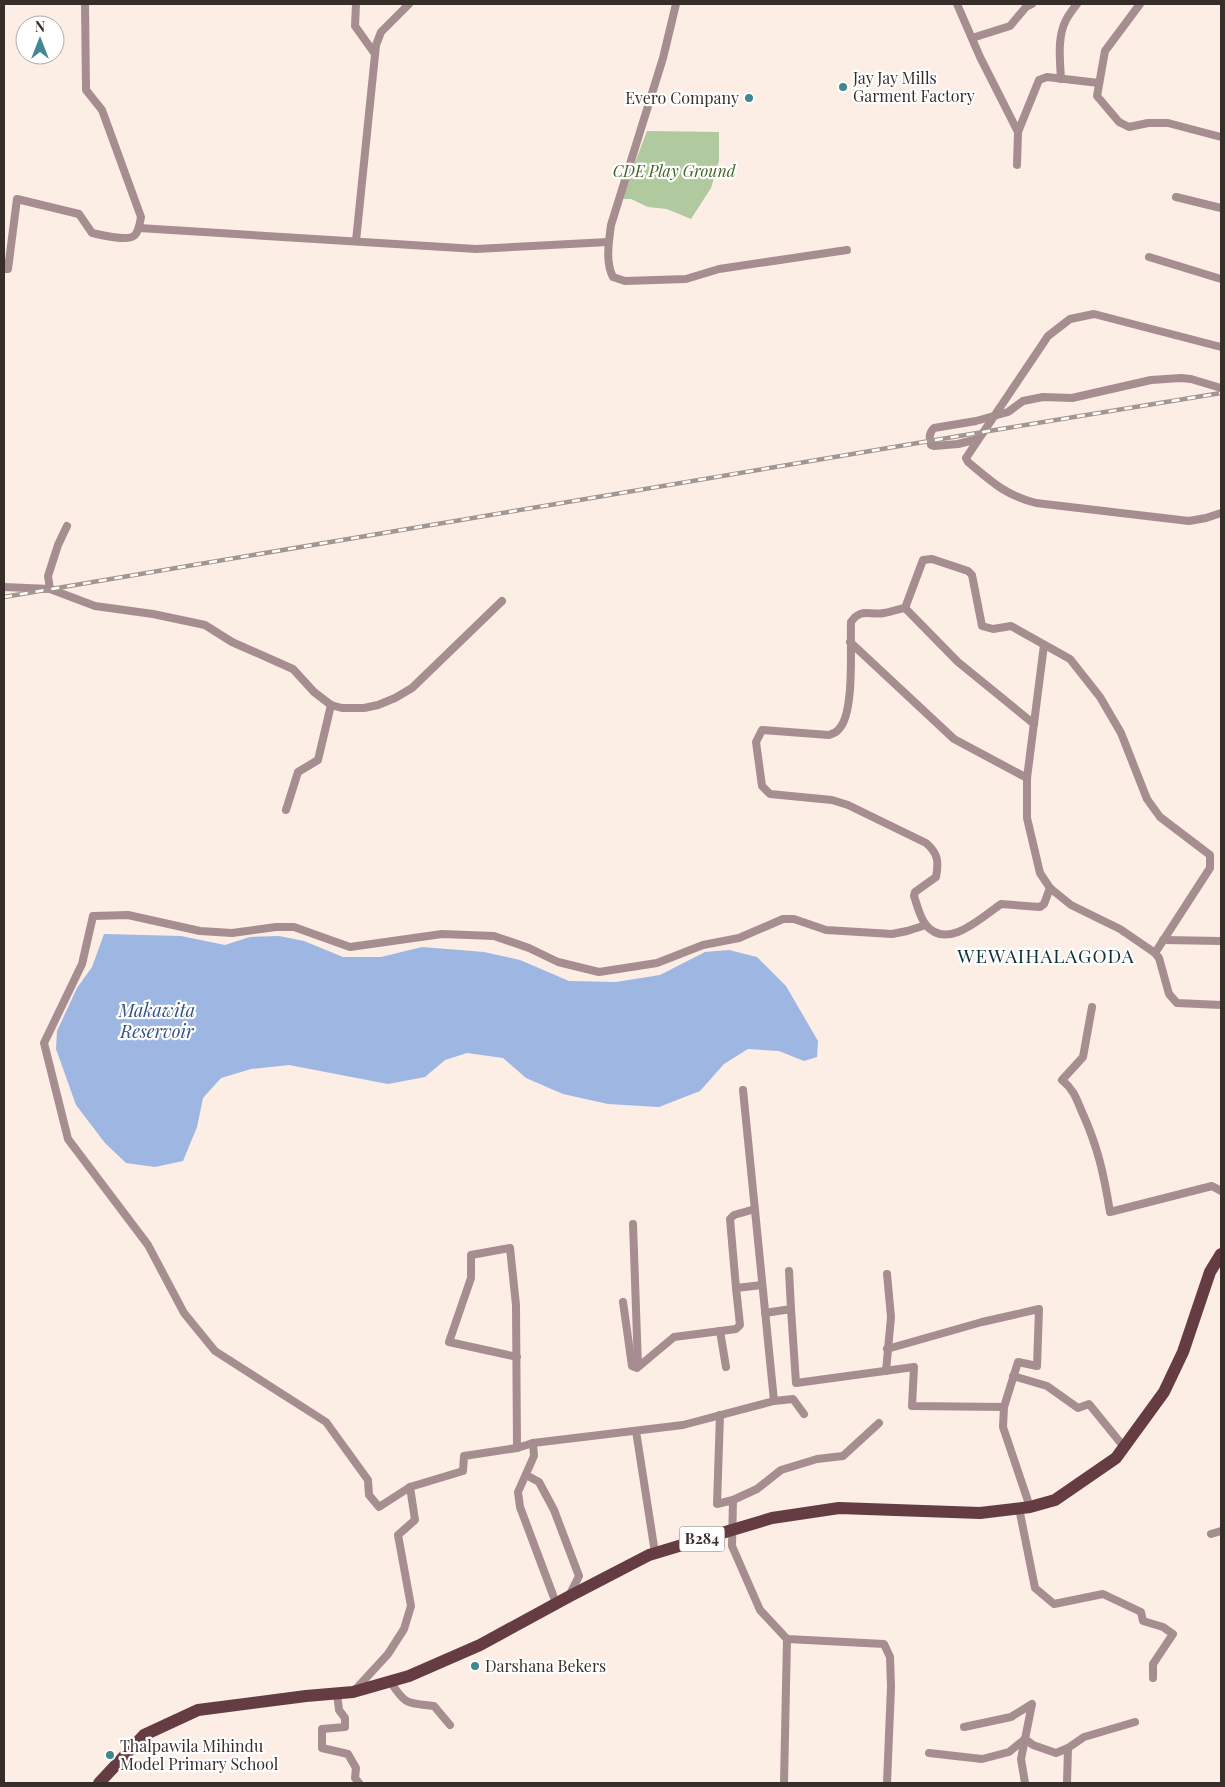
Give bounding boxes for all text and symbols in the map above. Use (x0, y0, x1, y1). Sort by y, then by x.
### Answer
north arrow (15, 15, 65, 65)
text: N (35, 17, 45, 36)
place label: Jay Jay Mills Garment Factory (852, 67, 975, 106)
marker: Jay Jay Mills Garment Factory (837, 81, 849, 93)
place label: Evero Company (625, 87, 739, 108)
marker: Evero Company (743, 92, 755, 104)
park label: CDE Play Ground (613, 160, 737, 181)
district label: WEWAIHALAGODA (956, 942, 1135, 968)
water label: Makawita Reservoir (118, 998, 195, 1043)
road number: B284 (680, 1526, 724, 1552)
place label: Darshana Bekers (485, 1655, 606, 1676)
marker: Darshana Bekers (469, 1660, 481, 1672)
place label: Thalpawila Mihindu Model Primary School (120, 1735, 279, 1774)
marker: Thalpawila Mihindu Model Primary School (104, 1749, 116, 1761)

